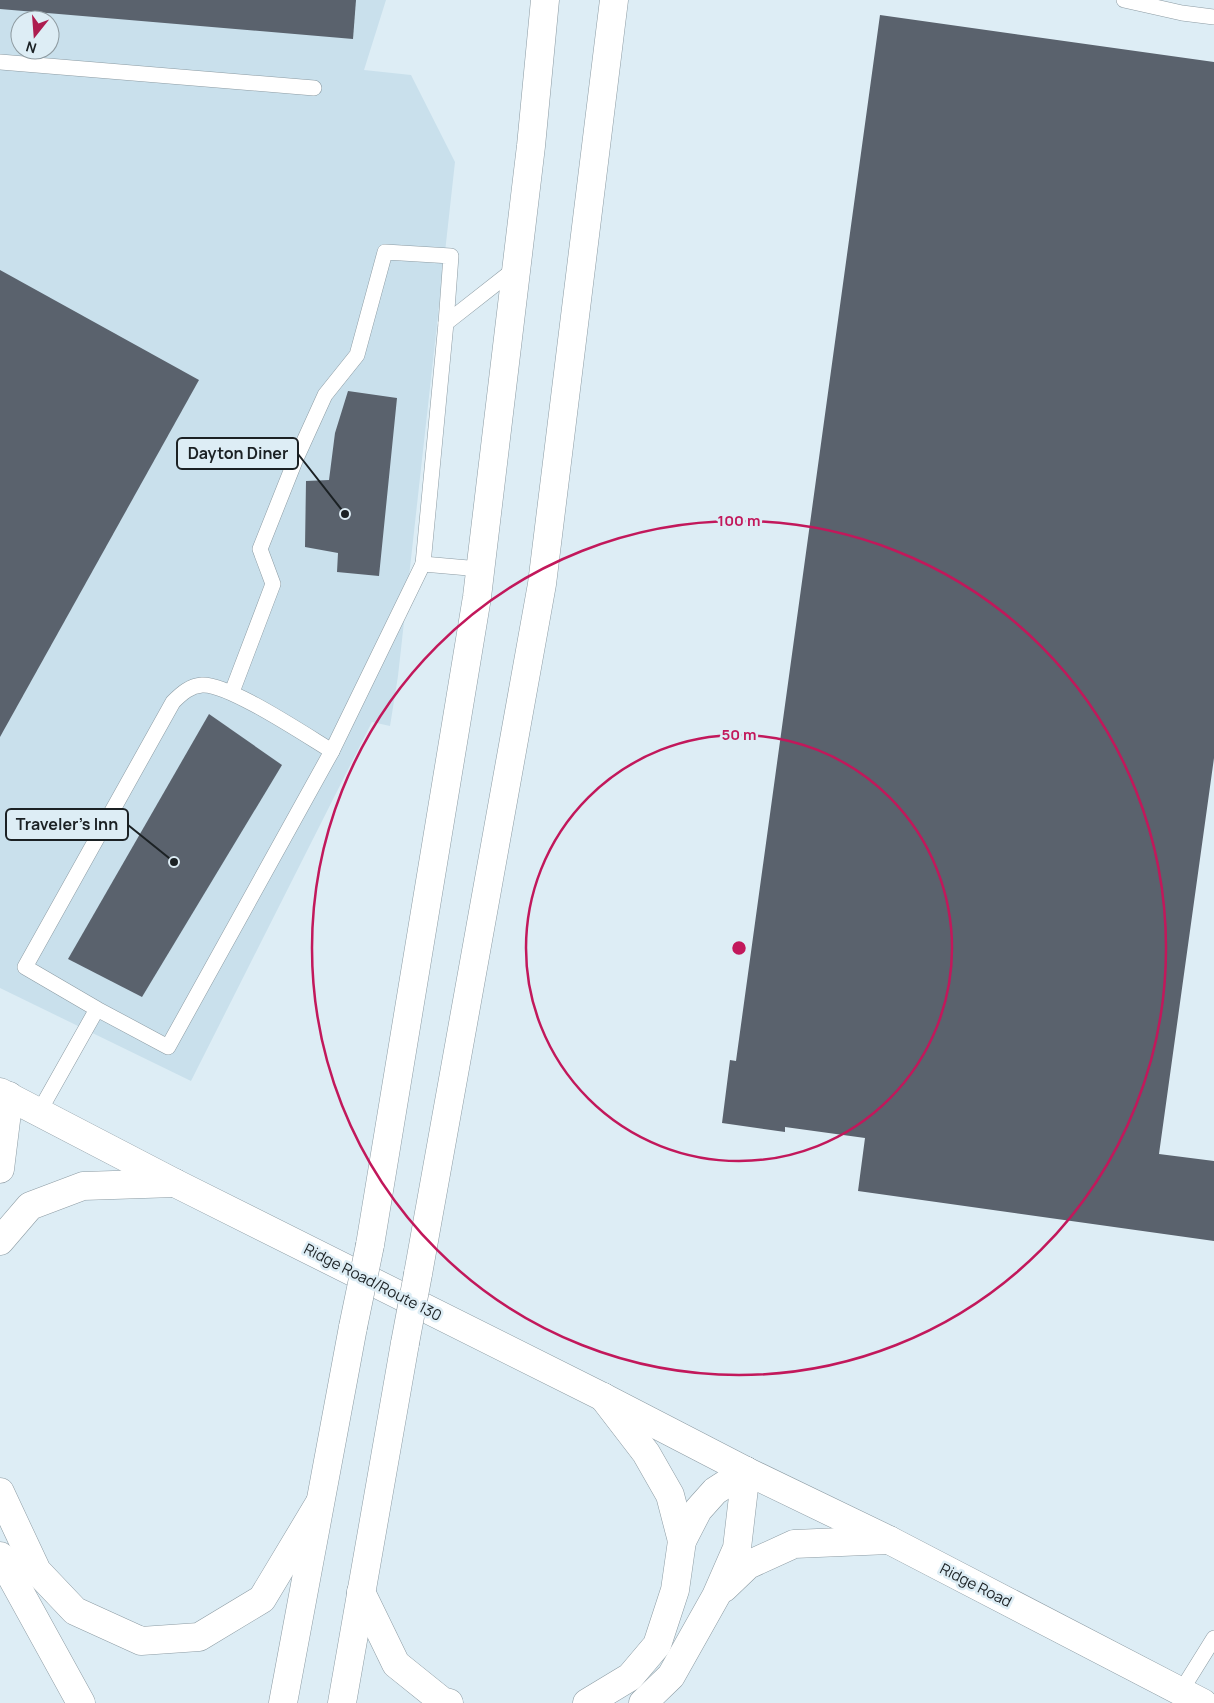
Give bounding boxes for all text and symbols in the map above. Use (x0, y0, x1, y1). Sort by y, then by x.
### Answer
north arrow (10, 10, 60, 60)
text: N (23, 37, 39, 58)
callout: Dayton Diner (177, 438, 298, 469)
text: Dayton Diner (188, 442, 288, 464)
text: 100 m (718, 510, 760, 531)
text: 50 m (721, 724, 757, 745)
callout: Traveler's Inn (6, 809, 128, 840)
text: Traveler's Inn (16, 813, 118, 835)
centre of rings (730, 939, 748, 957)
street label: Ridge Road/Route 130 (301, 1238, 445, 1326)
street label: Ridge Road (936, 1558, 1016, 1612)

